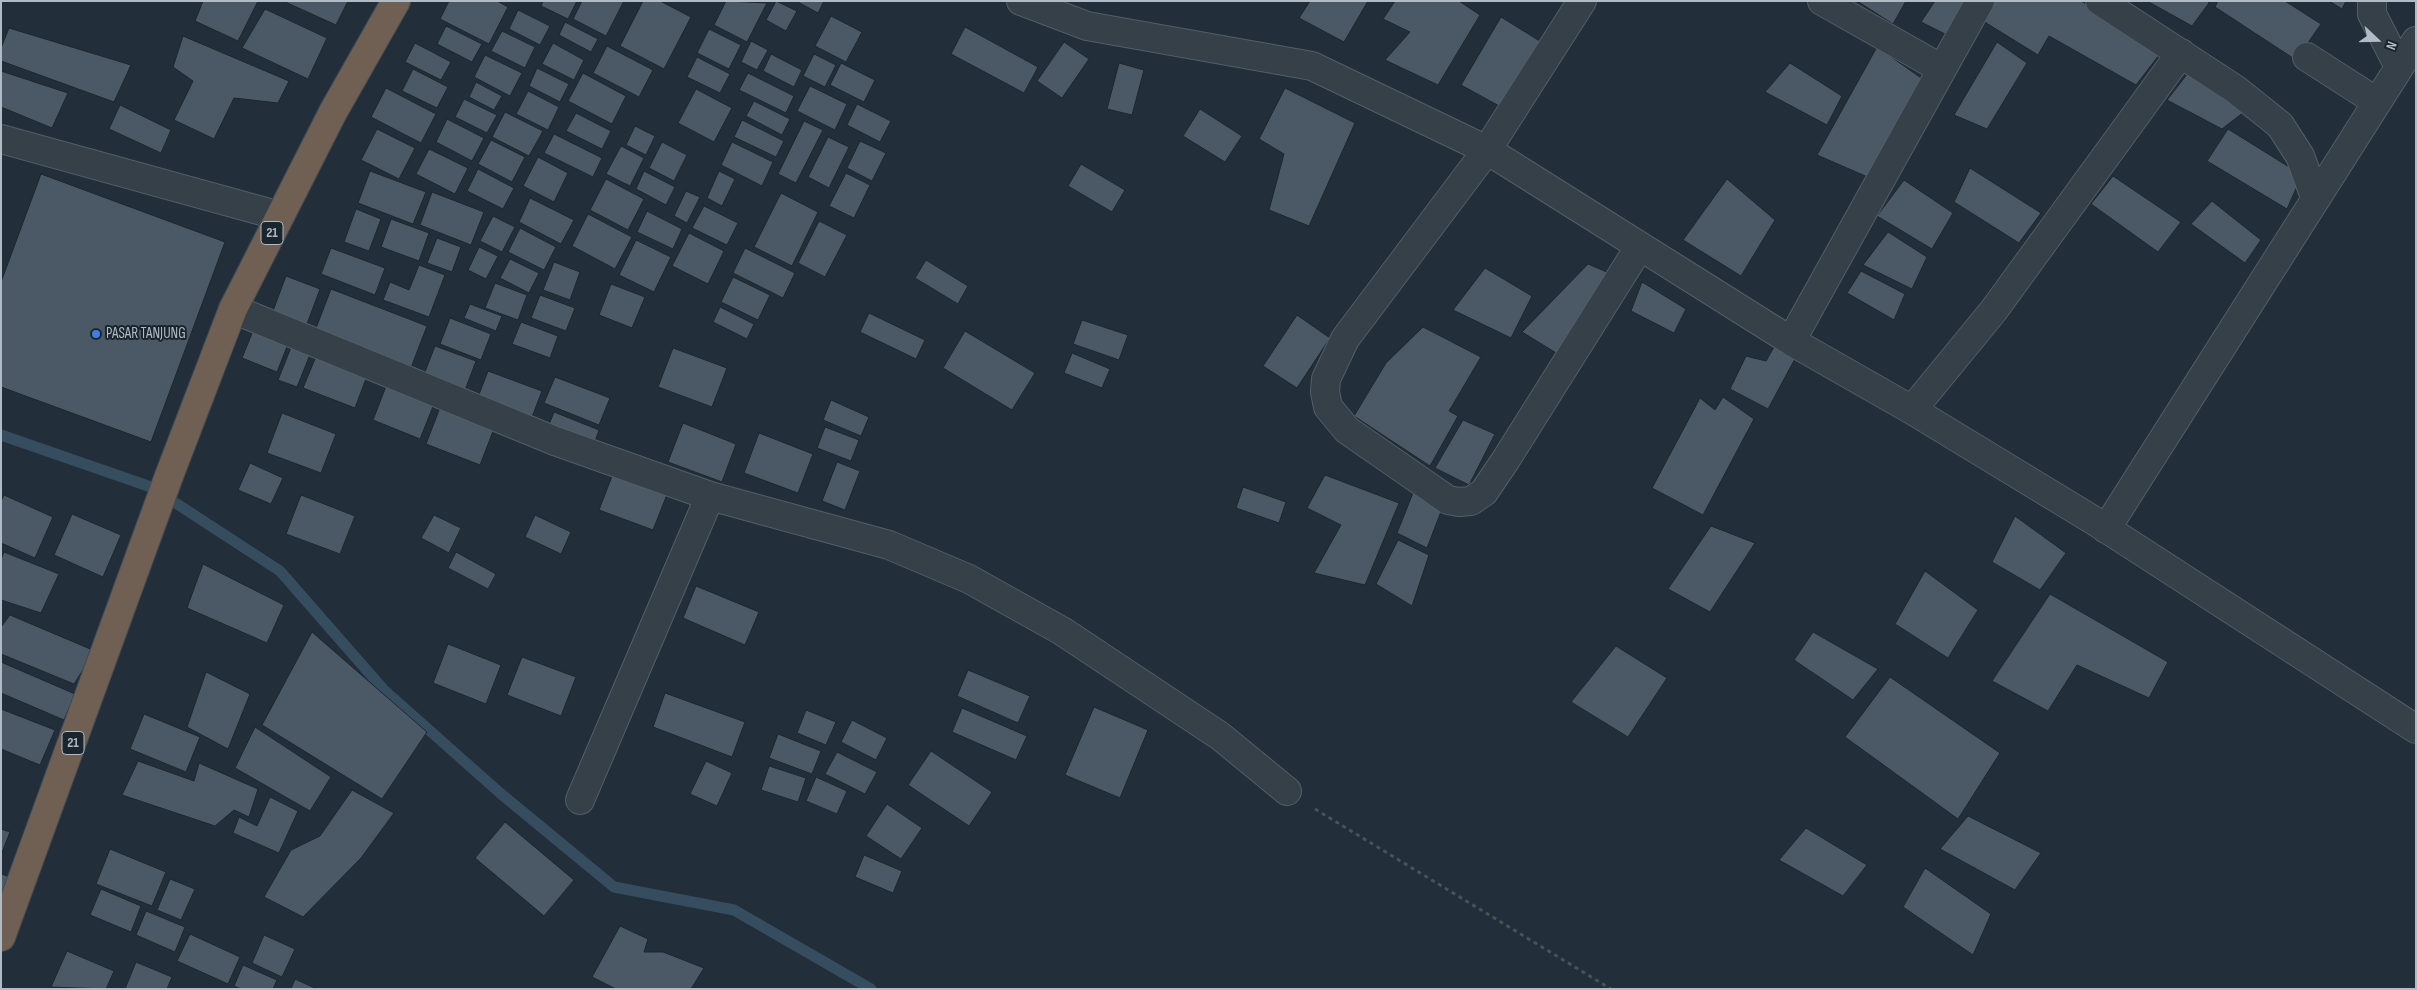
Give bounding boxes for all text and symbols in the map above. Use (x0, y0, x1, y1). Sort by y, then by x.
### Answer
north arrow (2352, 15, 2402, 65)
text: N (2382, 39, 2401, 52)
road number: 21 (261, 222, 283, 244)
place label: PASAR TANJUNG (106, 325, 186, 343)
marker: PASAR TANJUNG (90, 328, 102, 340)
road number: 21 (62, 731, 84, 754)

